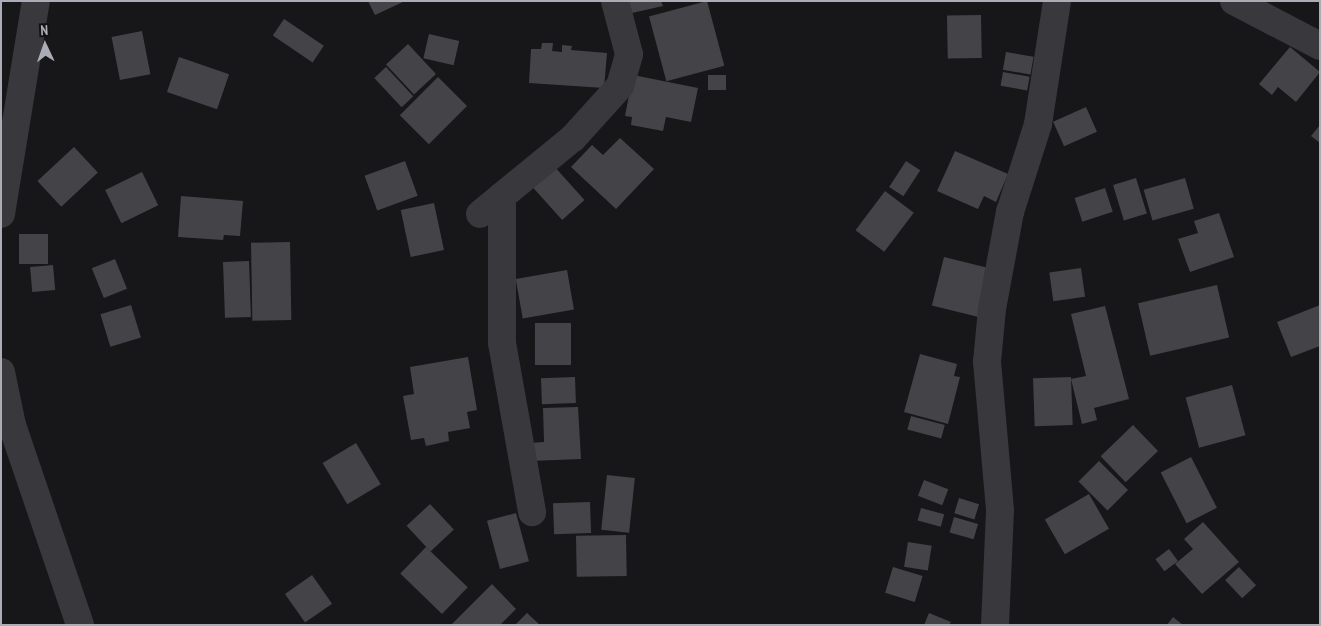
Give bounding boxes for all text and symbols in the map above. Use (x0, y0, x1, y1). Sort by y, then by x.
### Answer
north arrow (20, 20, 70, 70)
text: N (40, 21, 48, 39)

